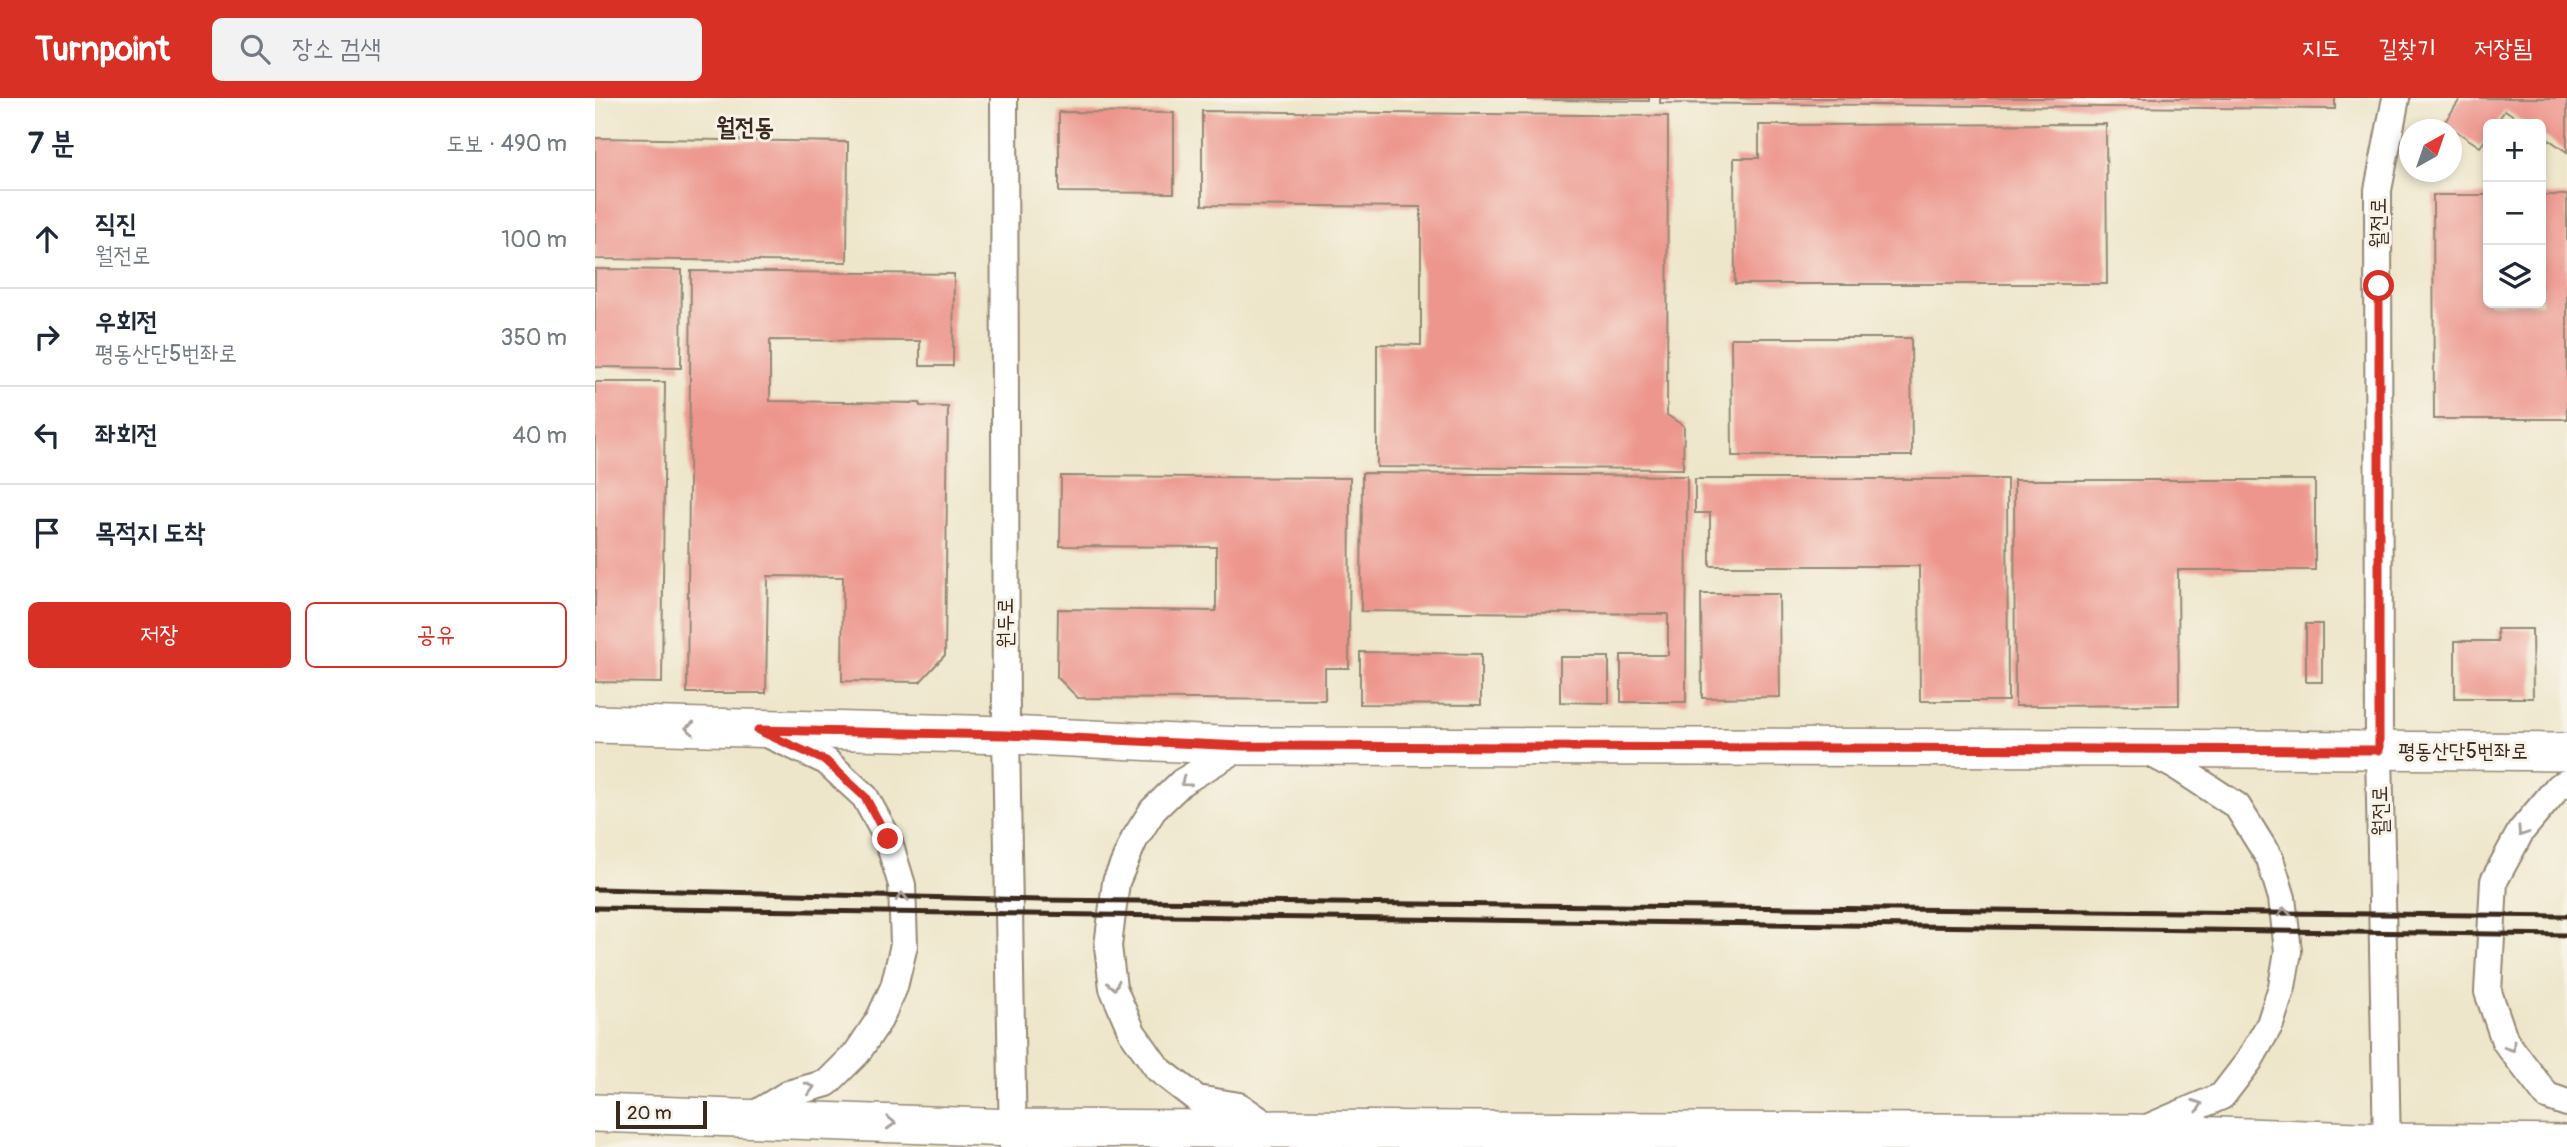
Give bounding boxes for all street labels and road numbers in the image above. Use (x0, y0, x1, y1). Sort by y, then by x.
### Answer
street label: 월전로 (2365, 198, 2392, 248)
street label: 원두로 (992, 598, 1019, 648)
street label: 평동산단5번좌로 (2398, 738, 2528, 765)
street label: 월전로 (2367, 785, 2394, 837)

